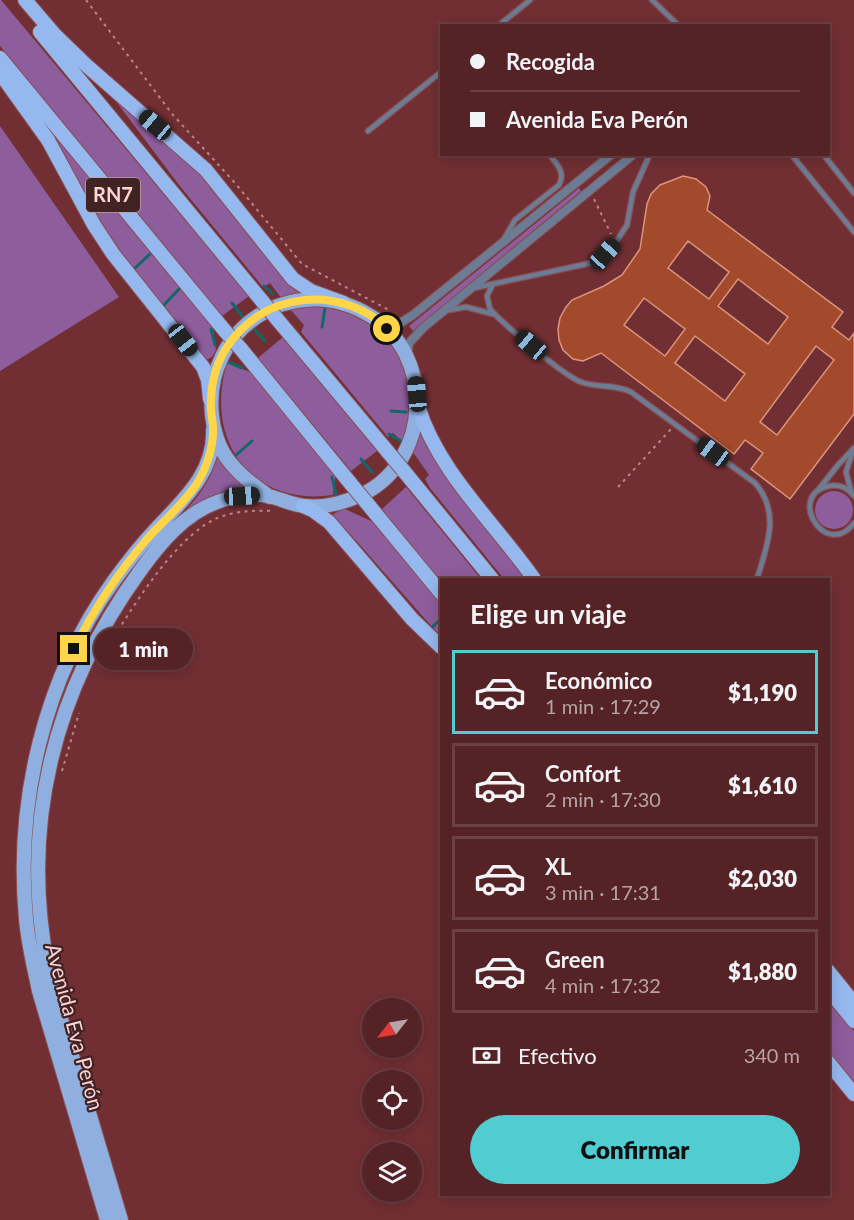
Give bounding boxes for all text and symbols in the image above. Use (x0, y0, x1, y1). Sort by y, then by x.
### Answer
text: Recogida (506, 48, 595, 75)
text: Avenida Eva Perón (506, 106, 688, 133)
car (135, 107, 175, 143)
road number: RN7 (86, 178, 140, 212)
car (586, 235, 624, 273)
route start (373, 315, 400, 342)
car (165, 320, 201, 360)
car (511, 327, 551, 363)
car (406, 375, 428, 413)
car (693, 434, 733, 470)
car (224, 486, 260, 506)
text: Elige un viaje (470, 597, 627, 630)
callout: 1 min (95, 628, 194, 670)
route end (60, 635, 87, 662)
text: 1 min (119, 637, 168, 661)
icon: car (473, 665, 527, 719)
text: Económico (545, 667, 652, 694)
text: $1,190 (728, 679, 797, 706)
text: 1 min · 17:29 (545, 694, 661, 718)
icon: car (473, 758, 527, 812)
text: Confort (545, 760, 621, 787)
text: $1,610 (728, 772, 797, 799)
text: 2 min · 17:30 (545, 787, 661, 811)
icon: car (473, 851, 527, 905)
text: XL (545, 853, 571, 880)
text: $2,030 (728, 865, 797, 892)
text: 3 min · 17:31 (545, 880, 661, 904)
street label: Avenida Eva Perón (41, 941, 110, 1113)
icon: car (473, 944, 527, 998)
text: Green (545, 946, 605, 973)
text: $1,880 (728, 958, 797, 985)
text: 4 min · 17:32 (545, 973, 661, 997)
north arrow (362, 998, 422, 1058)
map controls (362, 998, 422, 1202)
icon: cash (470, 1039, 503, 1072)
text: Efectivo (518, 1042, 597, 1069)
text: 340 m (744, 1043, 800, 1067)
button: locate (362, 1070, 422, 1130)
button: Confirmar (470, 1115, 800, 1184)
button: layers (362, 1142, 422, 1202)

